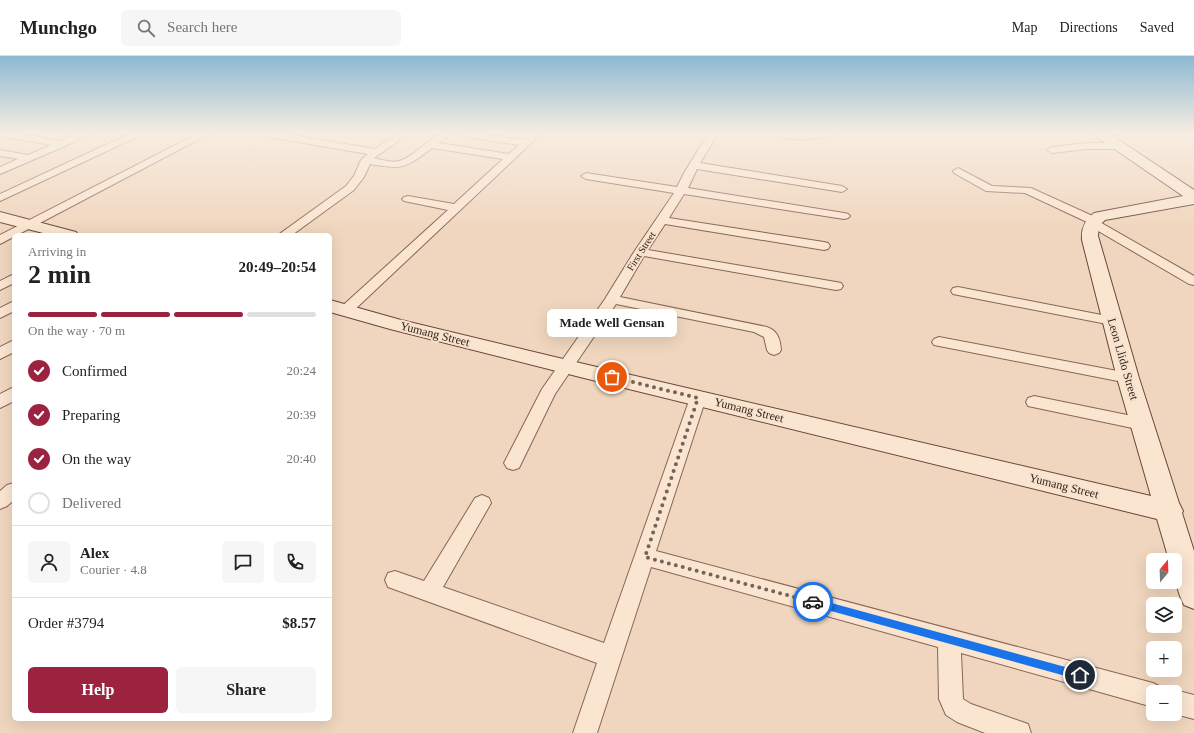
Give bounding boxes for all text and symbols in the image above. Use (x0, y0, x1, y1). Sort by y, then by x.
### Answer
search box (121, 10, 401, 46)
text: Munchgo (20, 17, 97, 38)
icon: search (135, 17, 157, 39)
text: Search here (167, 19, 237, 35)
text: Map (1012, 20, 1037, 35)
text: Directions (1059, 20, 1118, 35)
text: Saved (1140, 20, 1174, 35)
street label: First Street (624, 229, 658, 273)
text: Arriving in (28, 244, 86, 259)
text: 20:49–20:54 (239, 259, 316, 275)
text: 2 min (28, 260, 91, 289)
callout: Made Well Gensan (547, 309, 677, 337)
text: Made Well Gensan (559, 315, 665, 330)
street label: Leon Llido Street (1105, 316, 1142, 402)
street label: Yumang Street (399, 319, 472, 350)
text: On the way · 70 m (28, 323, 125, 338)
icon: check (28, 360, 50, 382)
pin (595, 360, 629, 394)
text: Confirmed (62, 363, 127, 379)
text: 20:24 (286, 363, 316, 378)
icon: bag (601, 366, 623, 388)
street label: Yumang Street (713, 395, 786, 426)
icon: check (28, 404, 50, 426)
text: Preparing (62, 407, 120, 423)
text: 20:39 (286, 407, 316, 422)
icon: check (28, 448, 50, 470)
text: On the way (62, 451, 131, 467)
text: 20:40 (286, 451, 316, 466)
street label: Yumang Street (1028, 471, 1101, 502)
text: Delivered (62, 495, 121, 511)
button: person (28, 541, 70, 583)
button: chat (222, 541, 264, 583)
button: phone (274, 541, 316, 583)
text: Alex (80, 545, 109, 561)
north arrow (1146, 553, 1182, 589)
map controls (1146, 553, 1182, 721)
text: Courier · 4.8 (80, 562, 147, 577)
courier (793, 582, 833, 622)
icon: car (802, 591, 824, 613)
button: layers (1146, 597, 1182, 633)
text: Order #3794 (28, 615, 104, 631)
text: $8.57 (282, 615, 316, 631)
button: + (1146, 641, 1182, 677)
pin (1063, 658, 1097, 692)
icon: home (1069, 664, 1091, 686)
button: Help (28, 667, 168, 713)
button: Share (176, 667, 316, 713)
button: − (1146, 685, 1182, 721)

